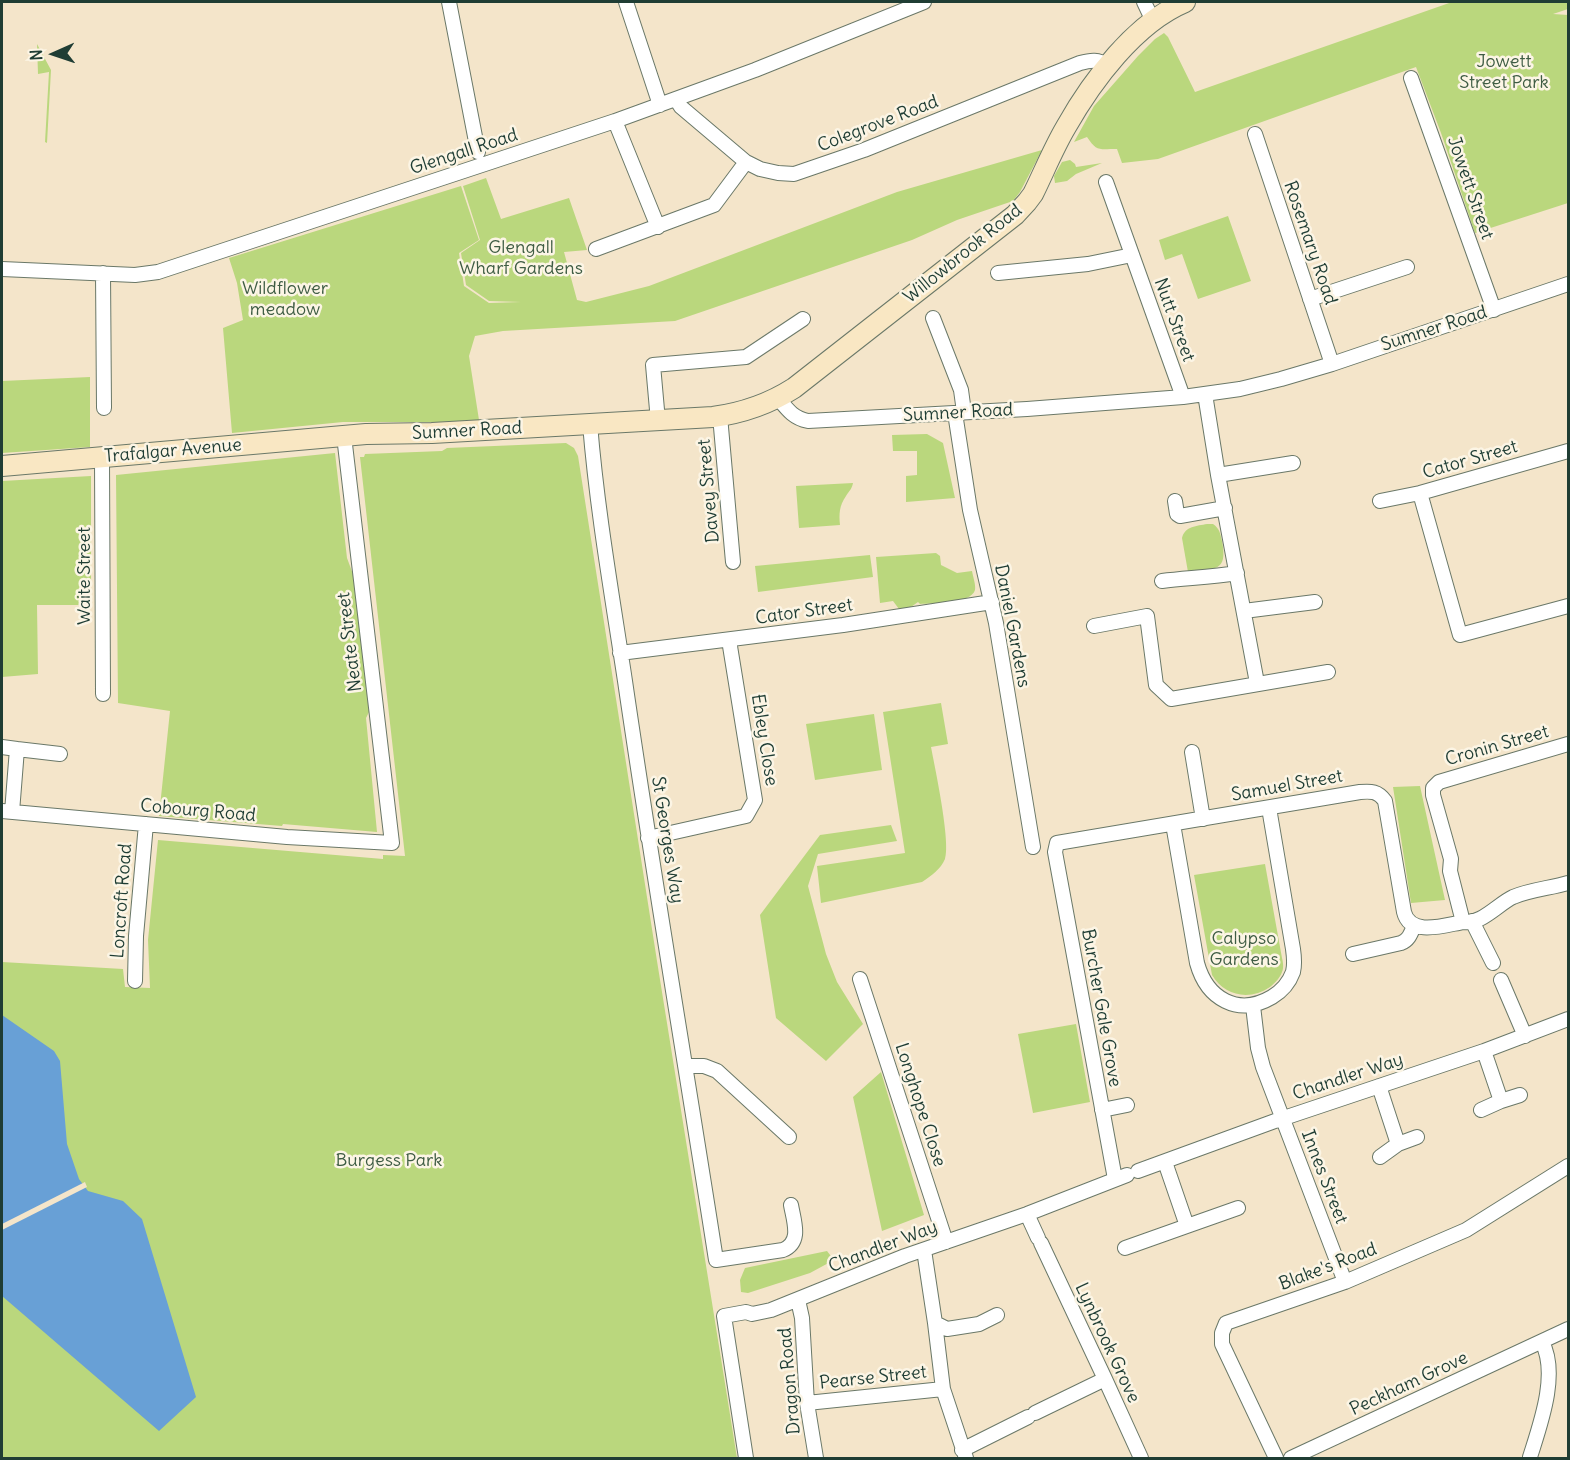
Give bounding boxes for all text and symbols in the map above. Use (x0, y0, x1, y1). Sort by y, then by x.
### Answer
north arrow (24, 24, 84, 84)
text: N (26, 49, 46, 61)
park label: Jowett Street Park (1459, 51, 1549, 94)
street label: Colegrove Road (814, 91, 942, 157)
street label: Glengall Road (407, 124, 521, 180)
street label: Jowett Street (1442, 134, 1498, 242)
street label: Rosemary Road (1279, 178, 1341, 308)
street label: Willowbrook Road (900, 200, 1026, 308)
park label: Glengall Wharf Gardens (459, 237, 583, 280)
street label: Nutt Street (1149, 275, 1199, 365)
park label: Wildflower meadow (242, 278, 328, 320)
street label: Sumner Road (1378, 302, 1490, 356)
street label: Sumner Road (902, 399, 1014, 427)
street label: Sumner Road (411, 417, 523, 445)
street label: Trafalgar Avenue (103, 434, 243, 468)
street label: Cator Street (1420, 436, 1520, 484)
street label: Davey Street (694, 438, 724, 544)
street label: Waite Street (74, 527, 96, 625)
street label: Daniel Gardens (989, 563, 1035, 689)
street label: Neate Street (333, 591, 367, 693)
street label: Cator Street (754, 594, 854, 630)
street label: Ebley Close (746, 693, 782, 787)
street label: Cronin Street (1443, 721, 1551, 771)
street label: Samuel Street (1230, 766, 1344, 806)
street label: St Georges Way (646, 775, 688, 905)
street label: Cobourg Road (139, 795, 257, 827)
street label: Loncroft Road (107, 843, 137, 959)
street label: Burcher Gale Grove (1076, 927, 1126, 1089)
park label: Calypso Gardens (1209, 928, 1279, 970)
street label: Longhope Close (890, 1040, 950, 1170)
street label: Chandler Way (1290, 1049, 1406, 1105)
street label: Innes Street (1296, 1127, 1352, 1227)
park label: Burgess Park (335, 1150, 443, 1172)
street label: Chandler Way (825, 1216, 941, 1278)
street label: Blake's Road (1276, 1238, 1380, 1296)
street label: Lynbrook Grove (1070, 1280, 1144, 1406)
street label: Dragon Road (775, 1327, 805, 1435)
street label: Peckham Grove (1347, 1347, 1471, 1421)
street label: Pearse Street (818, 1362, 928, 1394)

